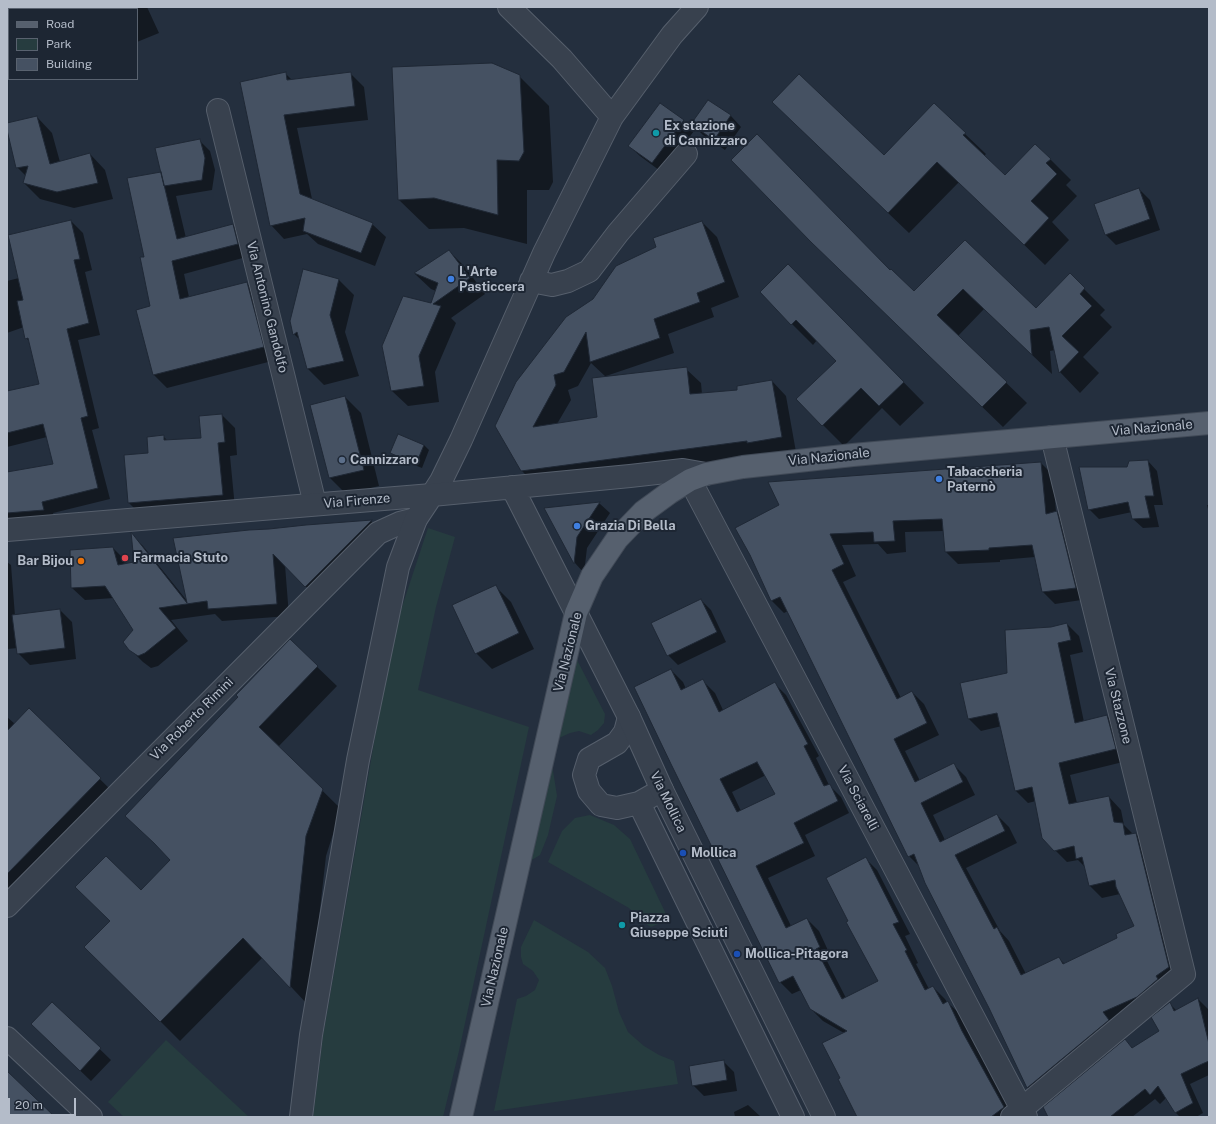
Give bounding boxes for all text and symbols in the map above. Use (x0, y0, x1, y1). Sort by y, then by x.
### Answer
legend (8, 8, 138, 80)
text: Road (46, 17, 74, 31)
text: Park (46, 37, 72, 51)
text: Building (46, 57, 92, 71)
place label: Ex stazione di Cannizzaro (664, 118, 747, 149)
marker: Ex stazione di Cannizzaro (651, 128, 661, 138)
street label: Via Antonino Gandolfo (243, 240, 291, 374)
place label: L'Arte Pasticcera (459, 264, 525, 295)
marker: L'Arte Pasticcera (446, 274, 456, 284)
street label: Via Nazionale (1111, 417, 1193, 439)
street label: Via Nazionale (788, 445, 870, 469)
place label: Cannizzaro (350, 452, 419, 468)
marker: Cannizzaro (337, 455, 347, 465)
place label: Tabaccheria Paternò (947, 464, 1022, 495)
marker: Tabaccheria Paternò (934, 474, 944, 484)
street label: Via Firenze (323, 490, 391, 512)
place label: Grazia Di Bella (585, 518, 676, 534)
marker: Grazia Di Bella (572, 521, 582, 531)
place label: Farmacia Stuto (133, 550, 228, 566)
place label: Bar Bijou (17, 553, 73, 569)
marker: Farmacia Stuto (120, 553, 130, 563)
marker: Bar Bijou (76, 556, 86, 566)
street label: Via Nazionale (551, 610, 585, 694)
street label: Via Stazzone (1101, 666, 1135, 746)
street label: Via Roberto Rimini (147, 674, 237, 764)
street label: Via Sciarelli (834, 763, 882, 833)
street label: Via Mollica (647, 769, 689, 835)
place label: Mollica (691, 845, 736, 861)
marker: Mollica (678, 848, 688, 858)
place label: Piazza Giuseppe Sciuti (630, 910, 728, 941)
marker: Piazza Giuseppe Sciuti (617, 920, 627, 930)
street label: Via Nazionale (478, 925, 512, 1009)
place label: Mollica-Pitagora (745, 946, 848, 962)
marker: Mollica-Pitagora (732, 949, 742, 959)
scale bar (10, 1090, 78, 1116)
text: 20 m (15, 1098, 43, 1112)

